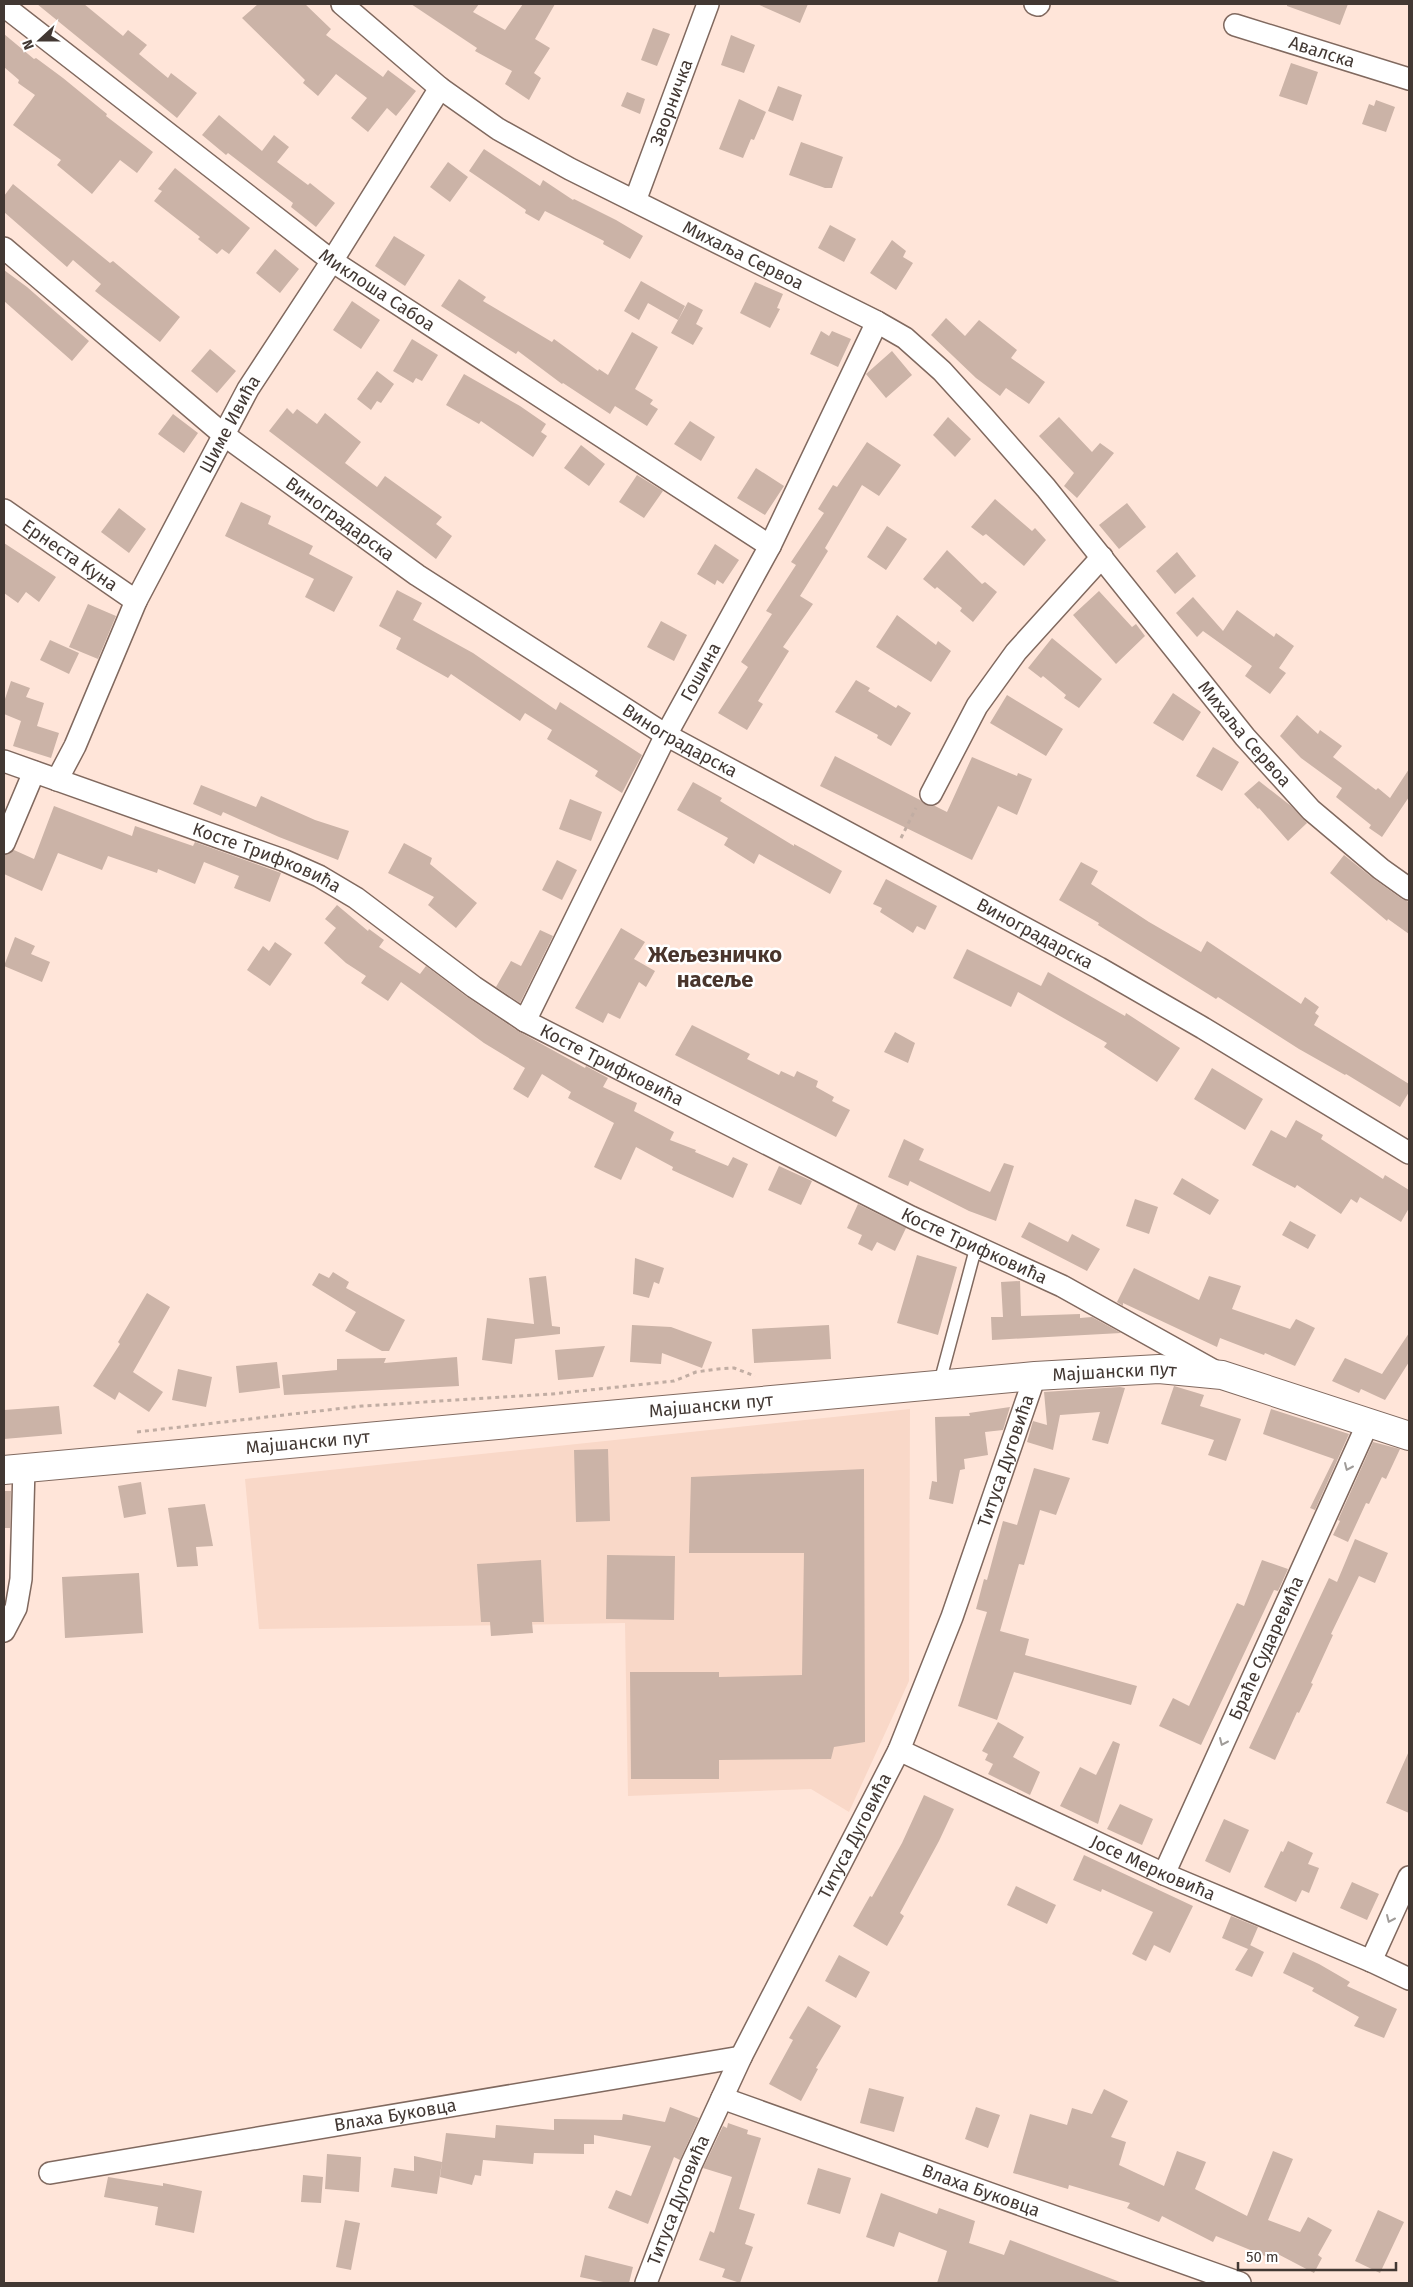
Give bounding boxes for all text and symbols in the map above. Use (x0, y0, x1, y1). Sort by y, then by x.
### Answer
north arrow (15, 15, 65, 65)
street label: Авалска (1286, 31, 1358, 73)
text: N (19, 37, 38, 52)
street label: Зворничка (645, 56, 698, 149)
street label: Михаља Сервоа (679, 216, 807, 295)
street label: Миклоша Сабоа (315, 244, 439, 336)
street label: Шиме Ивића (195, 371, 265, 477)
street label: Виноградарска (281, 472, 399, 566)
street label: Ернеста Куна (18, 515, 122, 596)
street label: Гошина (676, 639, 726, 705)
street label: Михаља Сервоа (1193, 676, 1296, 792)
street label: Виноградарска (618, 699, 741, 782)
street label: Косте Трифковића (190, 818, 345, 898)
street label: Виноградарска (973, 893, 1097, 974)
district label: Жељезничко насеље (647, 941, 782, 993)
street label: Косте Трифковића (536, 1019, 687, 1111)
street label: Косте Трифковића (897, 1203, 1051, 1289)
street label: Мајшански пут (1052, 1358, 1179, 1386)
street label: Мајшански пут (648, 1389, 775, 1422)
street label: Титуса Дуговића (973, 1392, 1039, 1530)
street label: Мајшански пут (245, 1426, 372, 1459)
one-way arrow (1344, 1462, 1355, 1471)
street label: Браће Сударевића (1224, 1573, 1308, 1723)
one-way arrow (1220, 1737, 1230, 1746)
street label: Титуса Дуговића (813, 1769, 896, 1902)
street label: Јосе Мерковића (1087, 1830, 1219, 1905)
one-way arrow (1386, 1914, 1397, 1923)
street label: Влаха Буковца (332, 2094, 458, 2136)
street label: Титуса Дуговића (643, 2131, 714, 2268)
street label: Влаха Буковца (919, 2159, 1043, 2222)
scale bar (1238, 2240, 1396, 2272)
text: 50 m (1246, 2248, 1279, 2266)

